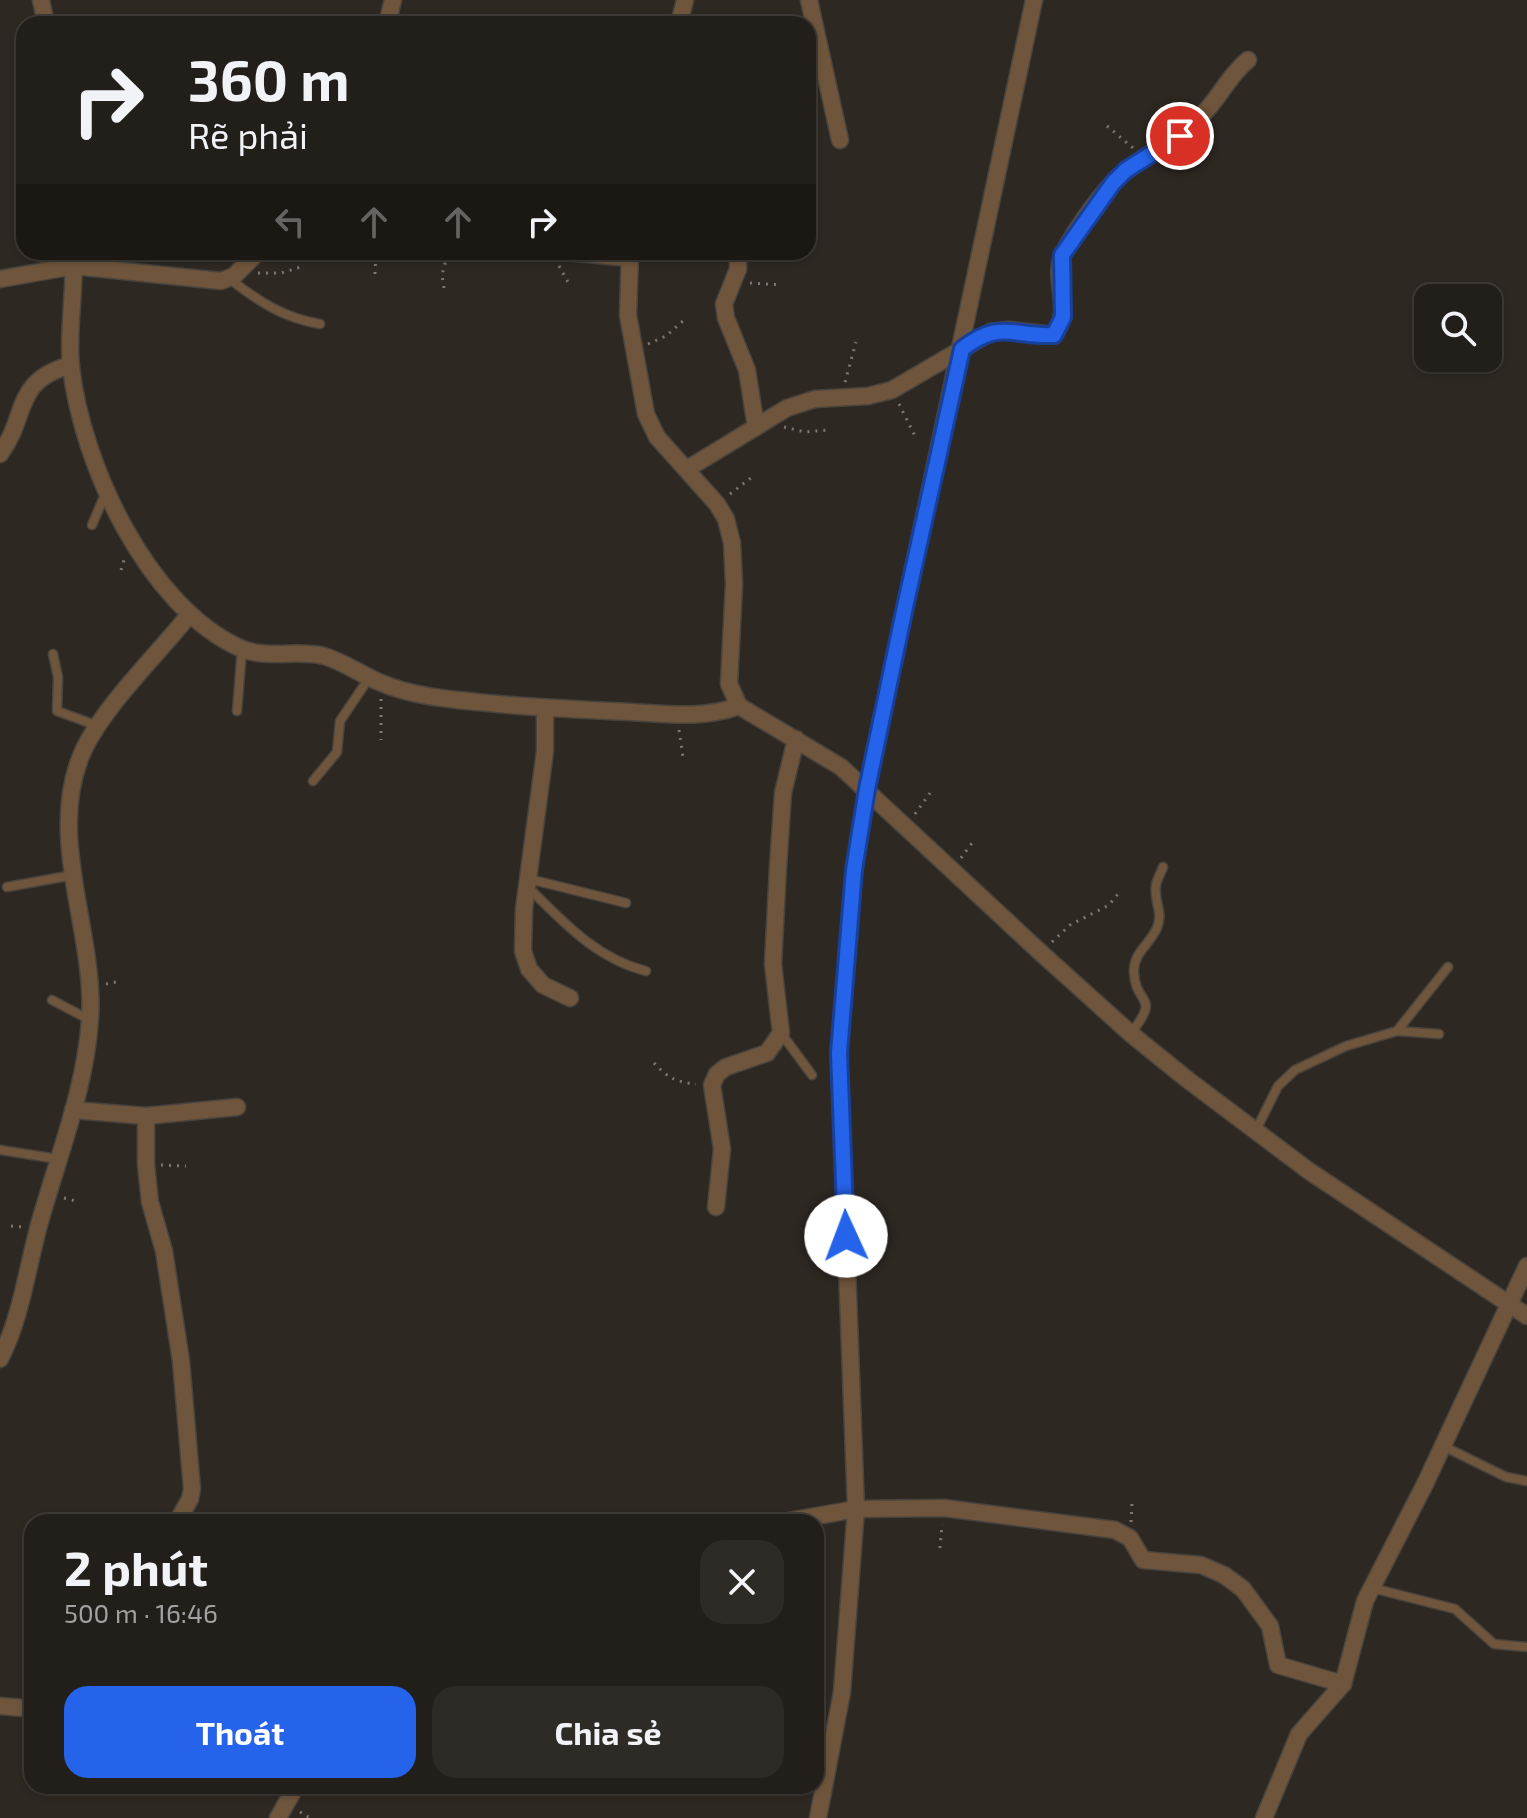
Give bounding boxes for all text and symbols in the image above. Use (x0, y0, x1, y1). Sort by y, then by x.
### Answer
text: 360 m (188, 45, 350, 112)
icon: right (56, 48, 160, 152)
pin (1146, 102, 1214, 170)
text: Rẽ phải (188, 113, 308, 156)
icon: arrive (1158, 114, 1202, 158)
icon: left (268, 200, 312, 244)
icon: ahead (352, 200, 396, 244)
icon: ahead (436, 200, 480, 244)
icon: right (520, 200, 564, 244)
map controls (1414, 284, 1502, 372)
button: search (1414, 284, 1502, 372)
position arrow (804, 1194, 888, 1278)
text: 2 phút (64, 1538, 208, 1596)
button: close (700, 1540, 784, 1624)
text: 500 m · 16:46 (64, 1597, 218, 1628)
button: Thoát (64, 1686, 416, 1778)
button: Chia sẻ (432, 1686, 784, 1778)

